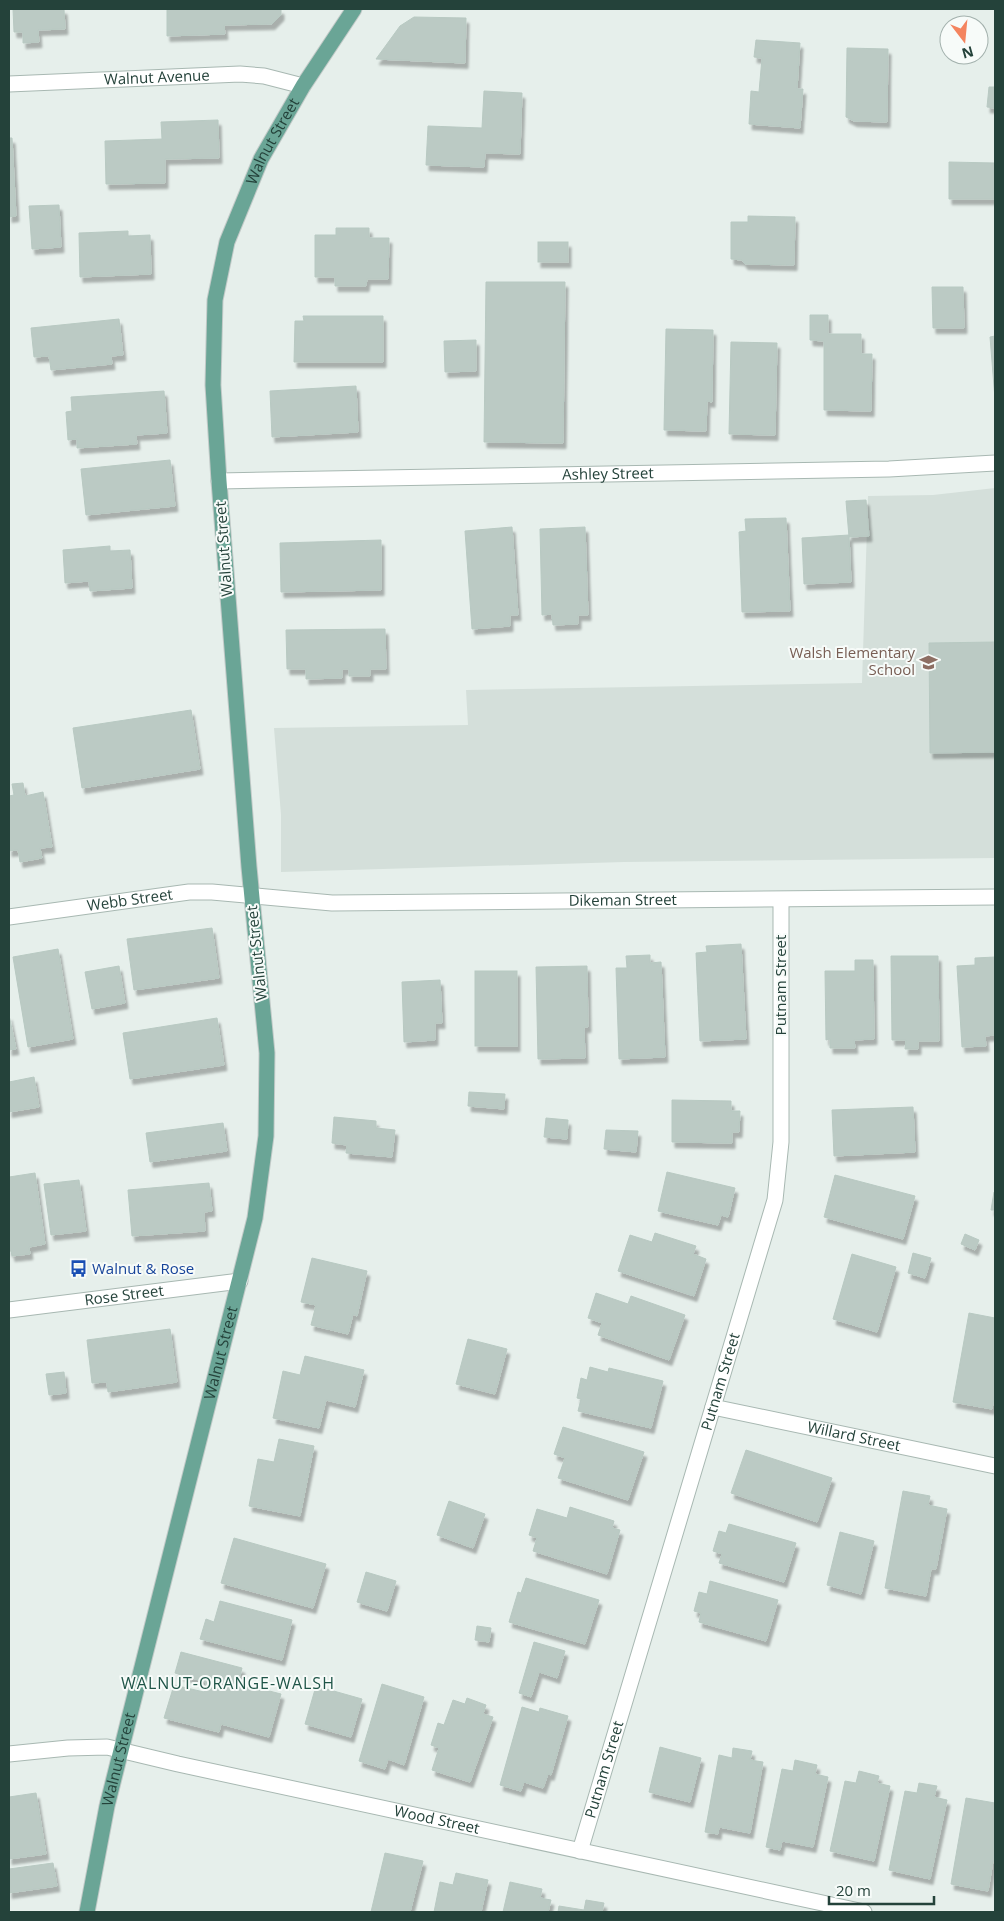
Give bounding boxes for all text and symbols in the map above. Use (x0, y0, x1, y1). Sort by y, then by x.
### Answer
north arrow (939, 15, 989, 65)
text: N (960, 42, 976, 64)
street label: Walnut Avenue (103, 64, 210, 89)
street label: Walnut Street (241, 94, 303, 187)
street label: Ashley Street (562, 462, 654, 484)
street label: Walnut Street (210, 501, 236, 597)
place label: Walsh Elementary School (789, 642, 915, 679)
school or university icon: Walsh Elementary School (919, 652, 939, 672)
street label: Webb Street (85, 883, 174, 915)
street label: Dikeman Street (568, 889, 677, 910)
street label: Walnut Street (241, 905, 271, 1002)
street label: Putnam Street (770, 935, 790, 1035)
place label: Walnut & Rose (92, 1258, 194, 1278)
bus stop icon: Walnut & Rose (68, 1259, 88, 1279)
street label: Rose Street (83, 1280, 165, 1309)
street label: Walnut Street (199, 1304, 241, 1402)
street label: Putnam Street (696, 1330, 744, 1433)
street label: Willard Street (806, 1416, 903, 1455)
district label: WALNUT-ORANGE-WALSH (121, 1672, 335, 1694)
street label: Walnut Street (96, 1710, 139, 1808)
street label: Putnam Street (579, 1718, 627, 1820)
street label: Wood Street (392, 1800, 482, 1838)
scale bar (829, 1874, 934, 1906)
text: 20 m (836, 1880, 871, 1900)

